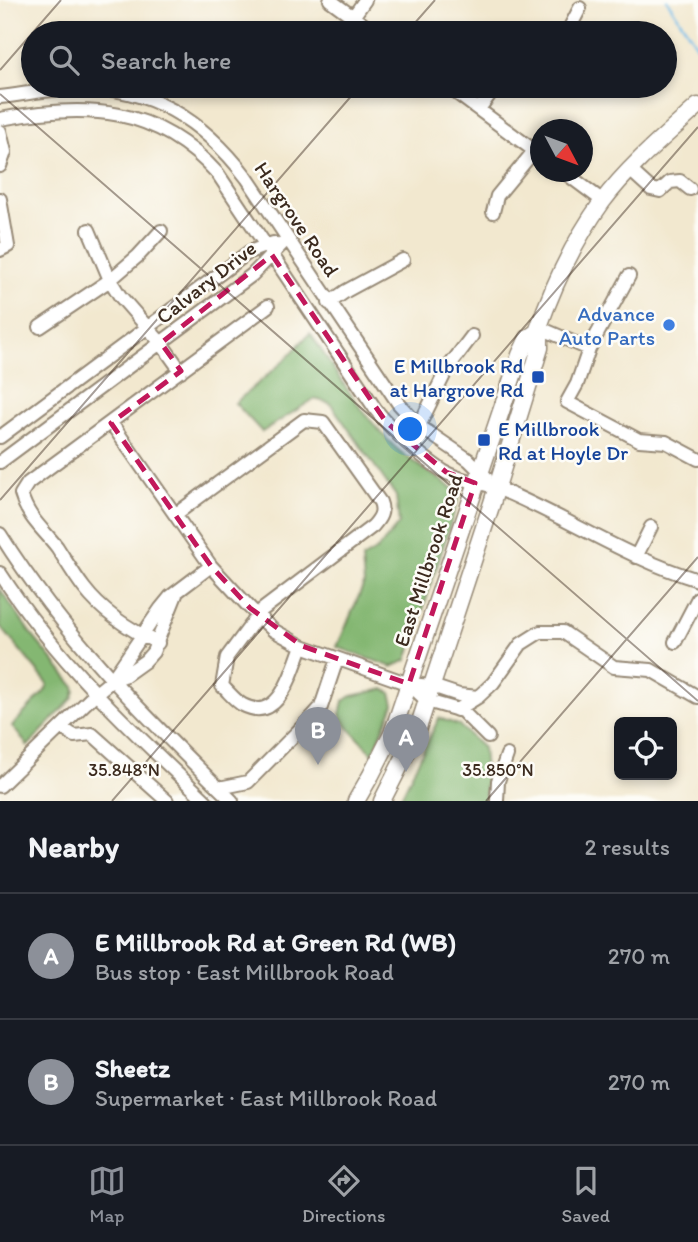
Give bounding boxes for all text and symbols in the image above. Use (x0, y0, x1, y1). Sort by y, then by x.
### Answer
search box (21, 21, 677, 98)
icon: search (45, 41, 83, 79)
text: Search here (101, 44, 231, 76)
north arrow (530, 119, 593, 182)
street label: Hargrove Road (249, 157, 345, 281)
street label: Calvary Drive (151, 235, 261, 329)
place label: Advance Auto Parts (559, 301, 655, 350)
marker: Advance Auto Parts (661, 317, 677, 333)
place label: E Millbrook Rd at Hargrove Rd (389, 353, 525, 402)
marker: E Millbrook Rd at Hargrove Rd (530, 369, 546, 385)
your location (393, 412, 427, 446)
place label: E Millbrook Rd at Hoyle Dr (498, 416, 628, 465)
marker: E Millbrook Rd at Hoyle Dr (476, 432, 492, 448)
street label: East Millbrook Road (388, 471, 468, 649)
pin: B (295, 707, 341, 765)
pin: A (383, 714, 429, 772)
map controls (614, 717, 677, 780)
button: locate (614, 717, 677, 780)
text: 35.848°N (88, 759, 160, 781)
text: 35.850°N (462, 759, 534, 781)
text: Nearby (28, 828, 119, 865)
text: 2 results (584, 833, 670, 861)
text: E Millbrook Rd at Green Rd (WB) (95, 926, 456, 958)
text: A (44, 942, 58, 970)
text: 270 m (608, 942, 670, 970)
text: Bus stop · East Millbrook Road (95, 958, 394, 986)
text: Sheetz (95, 1052, 170, 1084)
text: B (44, 1068, 58, 1096)
text: 270 m (608, 1068, 670, 1096)
text: Supermarket · East Millbrook Road (95, 1084, 437, 1112)
tab: Map (88, 1162, 126, 1227)
tab: Directions (302, 1162, 386, 1227)
tab: Saved (562, 1162, 610, 1227)

